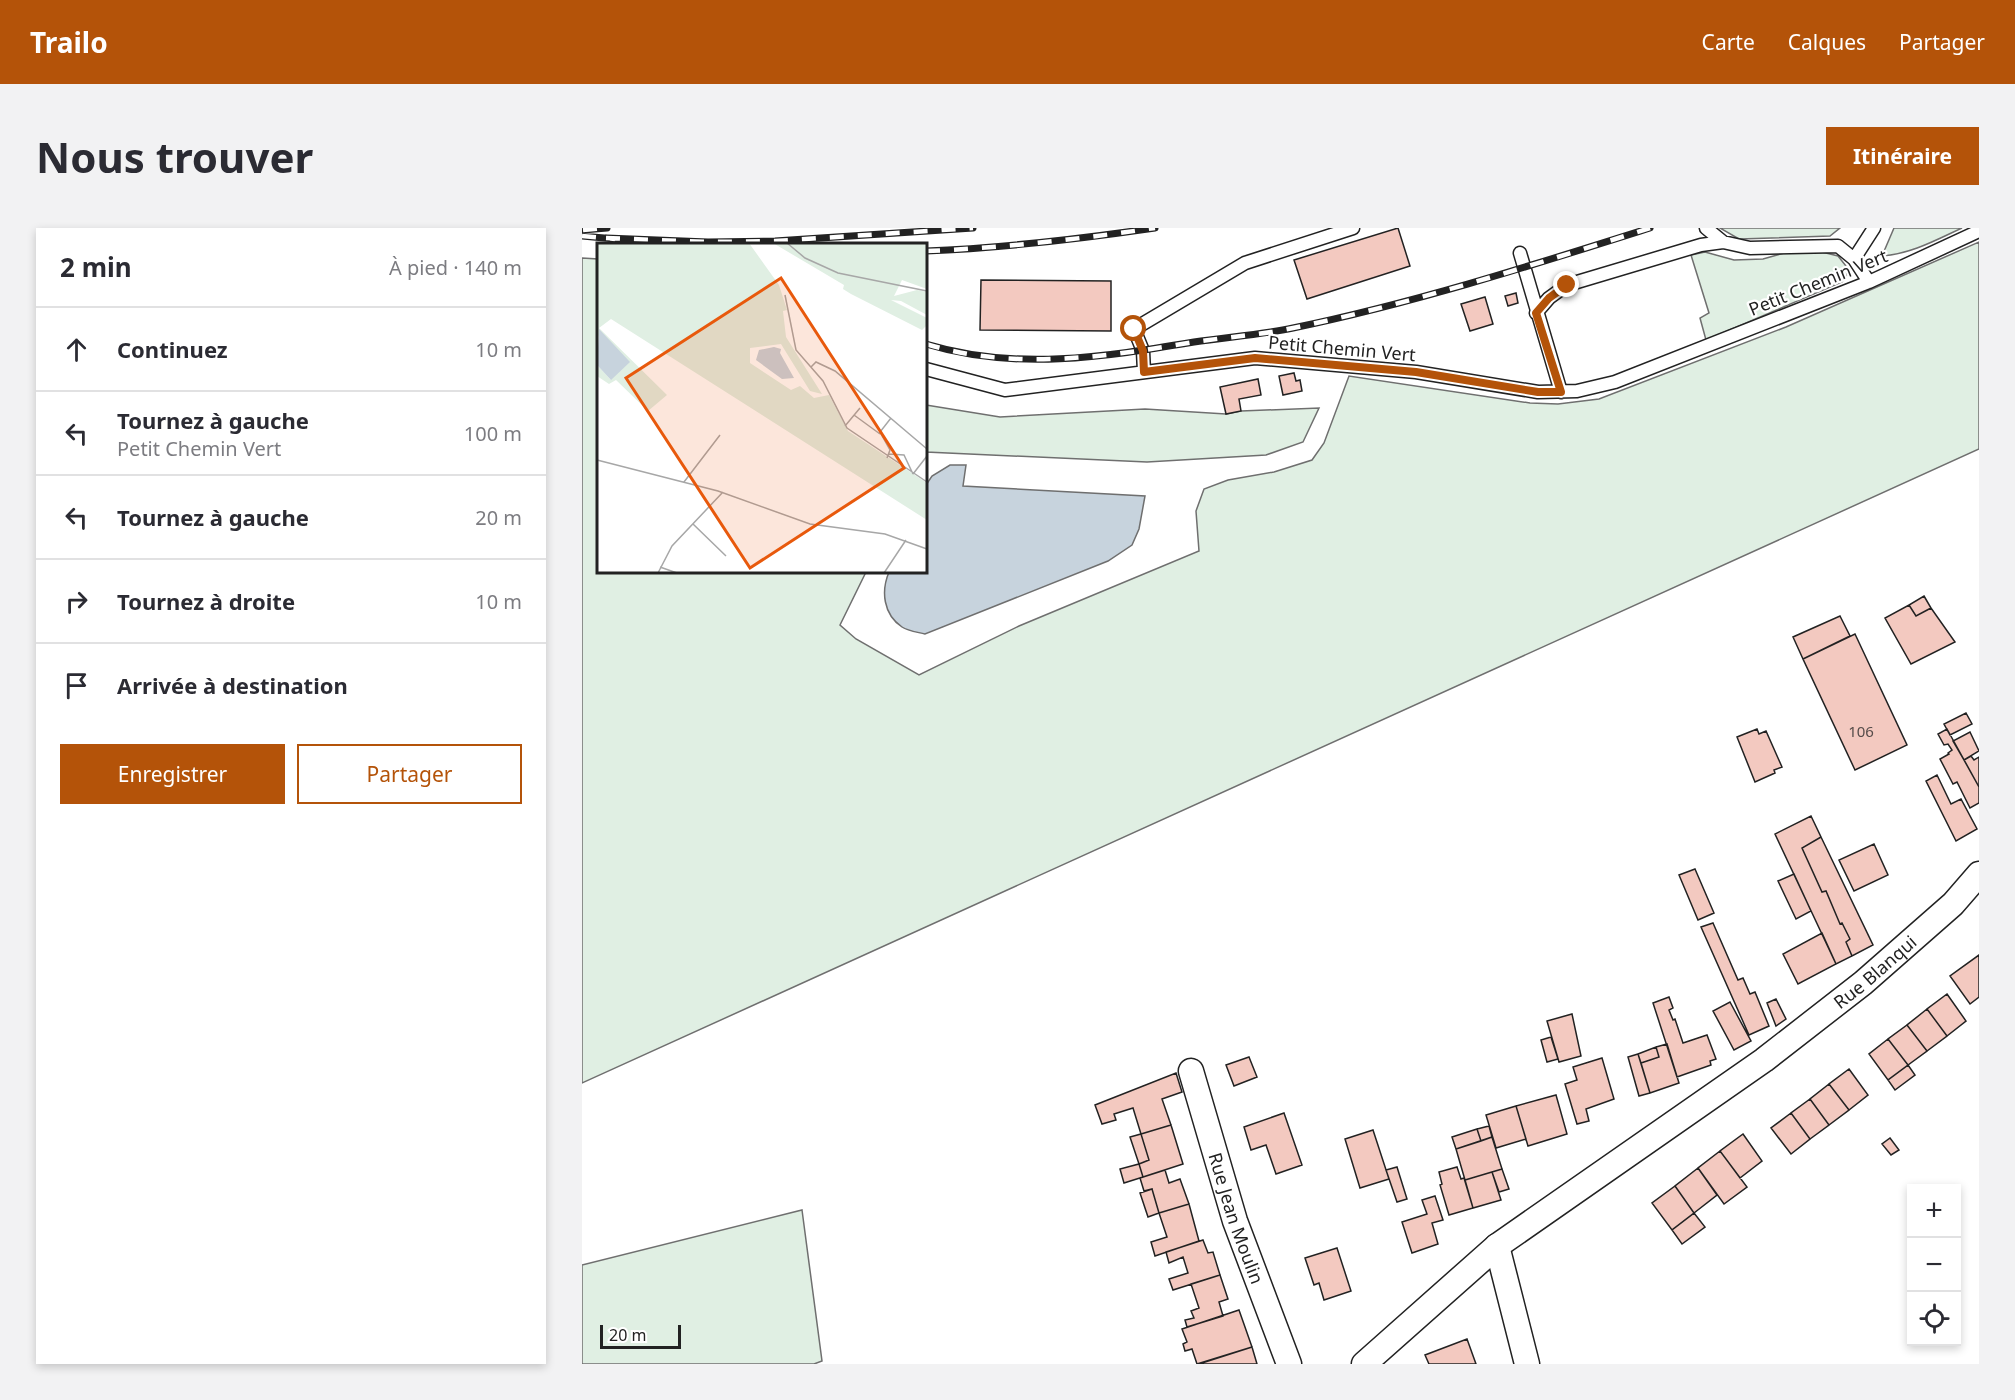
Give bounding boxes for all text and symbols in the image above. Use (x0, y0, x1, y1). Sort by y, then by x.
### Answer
text: Trailo (30, 23, 108, 61)
text: Carte (1702, 28, 1755, 56)
text: Calques (1788, 28, 1866, 56)
text: Partager (1899, 28, 1985, 56)
button: Itinéraire (1826, 127, 1979, 185)
text: Nous trouver (36, 128, 313, 185)
inset map (597, 243, 927, 573)
street label: Petit Chemin Vert (1745, 243, 1891, 321)
text: 2 min (60, 249, 132, 285)
text: À pied · 140 m (389, 254, 522, 281)
route end (1553, 271, 1579, 297)
route start (1120, 315, 1146, 341)
street label: Petit Chemin Vert (1267, 330, 1417, 366)
icon: ahead (60, 333, 93, 366)
text: Continuez (117, 334, 228, 364)
text: 10 m (475, 336, 522, 363)
text: Tournez à gauche (117, 405, 309, 435)
icon: left (60, 417, 93, 450)
text: 100 m (464, 420, 522, 447)
text: Petit Chemin Vert (117, 435, 281, 462)
icon: left (60, 501, 93, 534)
text: Tournez à gauche (117, 502, 309, 532)
text: 20 m (475, 504, 522, 531)
icon: right (60, 585, 93, 618)
text: Tournez à droite (117, 586, 295, 616)
text: 10 m (475, 588, 522, 615)
icon: arrive (60, 669, 93, 702)
text: Arrivée à destination (117, 670, 348, 700)
house number: 106 (1848, 721, 1874, 741)
button: Enregistrer (60, 744, 285, 804)
button: Partager (297, 744, 522, 804)
street label: Rue Blanqui (1828, 930, 1921, 1014)
street label: Rue Jean Moulin (1204, 1150, 1270, 1287)
map controls (1907, 1184, 1961, 1346)
button: + (1907, 1184, 1961, 1238)
button: − (1907, 1238, 1961, 1292)
button: locate (1907, 1292, 1961, 1346)
scale bar (600, 1322, 681, 1350)
text: 20 m (609, 1324, 646, 1346)

